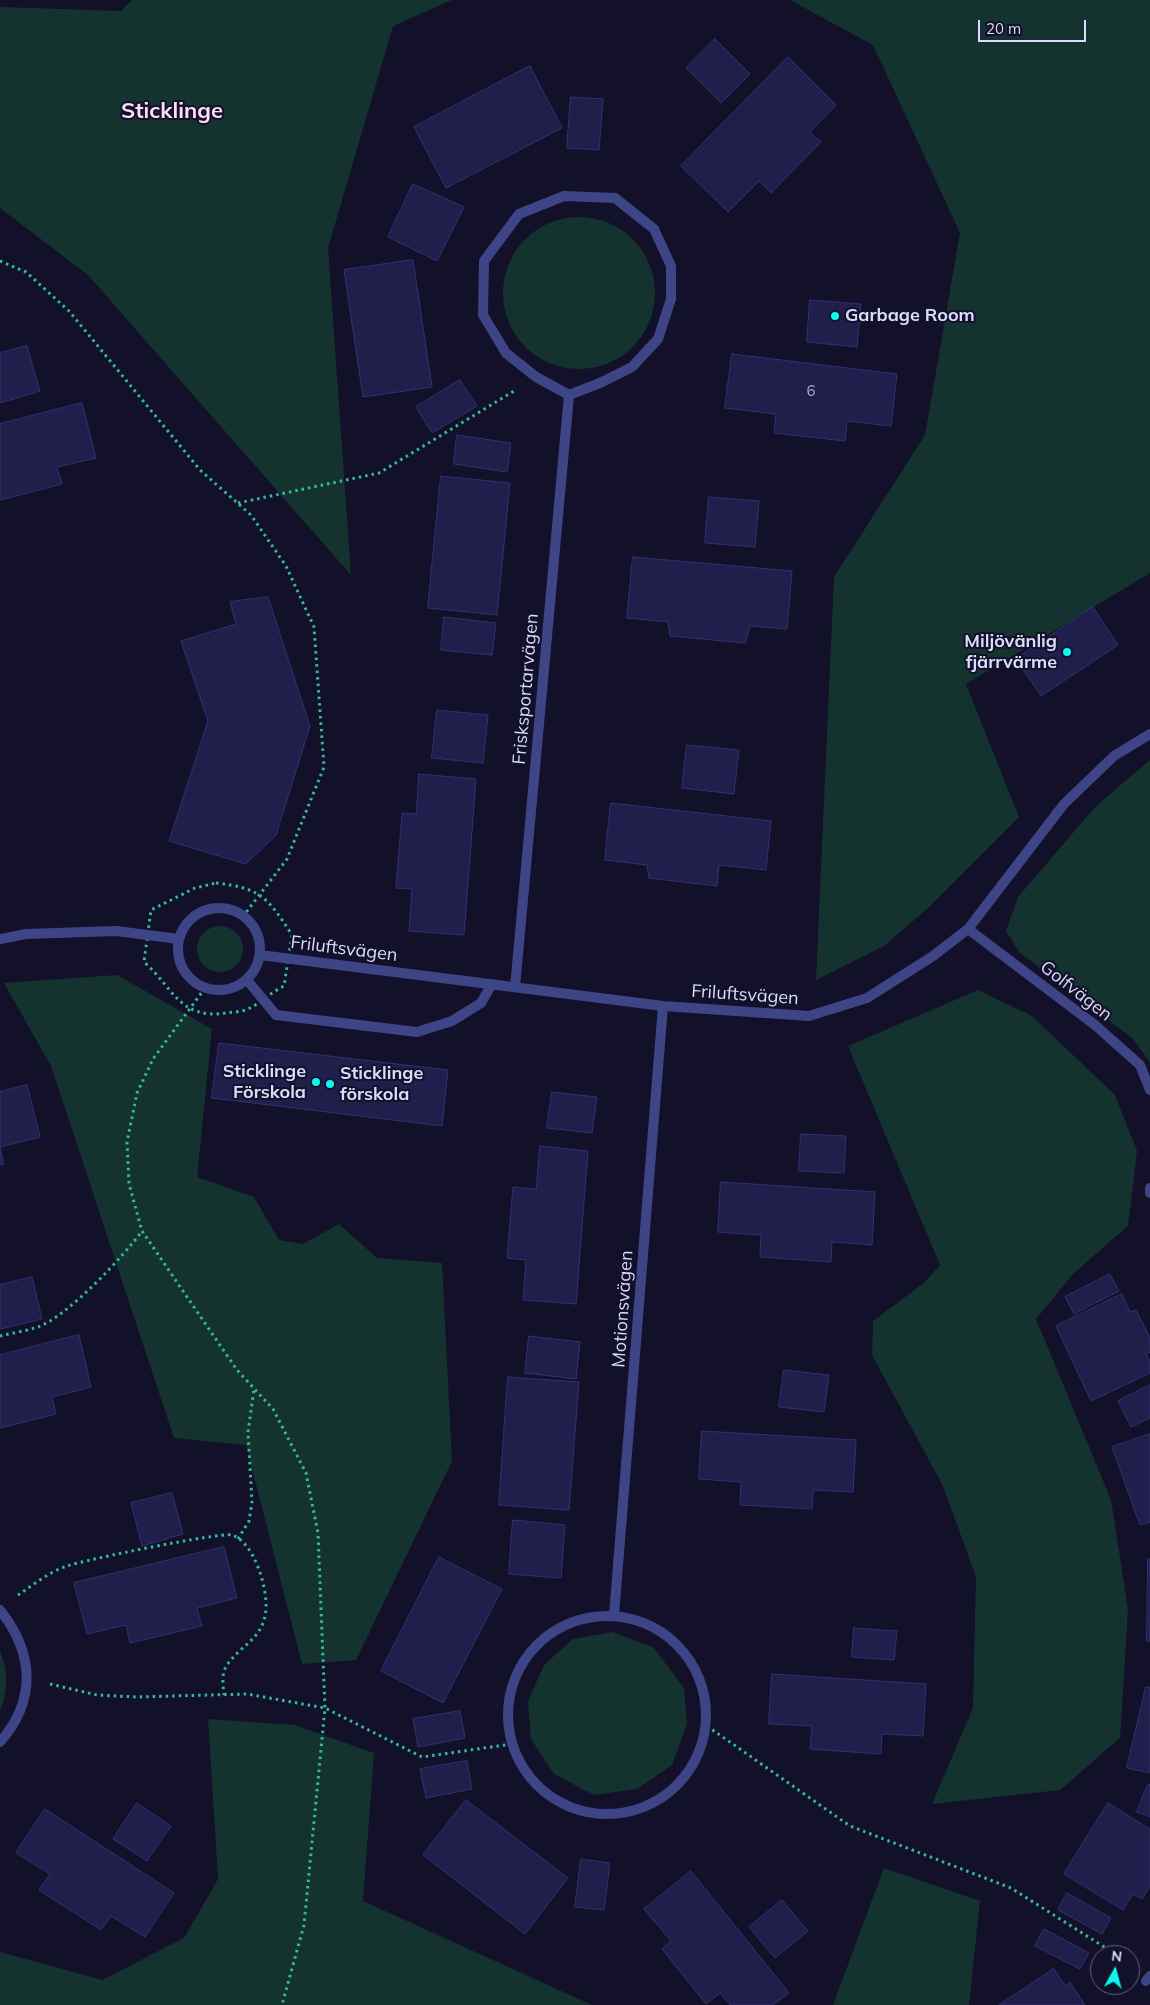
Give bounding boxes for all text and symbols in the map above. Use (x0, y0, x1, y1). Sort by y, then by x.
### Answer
scale bar (980, 10, 1088, 42)
text: 20 m (986, 19, 1021, 38)
district label: Sticklinge (121, 98, 223, 124)
place label: Garbage Room (845, 305, 975, 327)
marker: Garbage Room (829, 310, 841, 322)
house number: 6 (807, 382, 815, 400)
street label: Frisksportarvägen (509, 613, 543, 765)
place label: Miljövänlig fjärrvärme (964, 631, 1057, 674)
marker: Miljövänlig fjärrvärme (1061, 646, 1073, 658)
street label: Friluftsvägen (289, 932, 399, 966)
street label: Golfvägen (1036, 956, 1116, 1026)
street label: Friluftsvägen (691, 980, 799, 1010)
place label: Sticklinge Förskola (223, 1061, 306, 1104)
place label: Sticklinge förskola (340, 1063, 423, 1106)
marker: Sticklinge Förskola (310, 1076, 322, 1088)
marker: Sticklinge förskola (324, 1078, 336, 1090)
street label: Motionsvägen (608, 1250, 638, 1368)
north arrow (1090, 1945, 1140, 1995)
text: N (1110, 1947, 1123, 1966)

